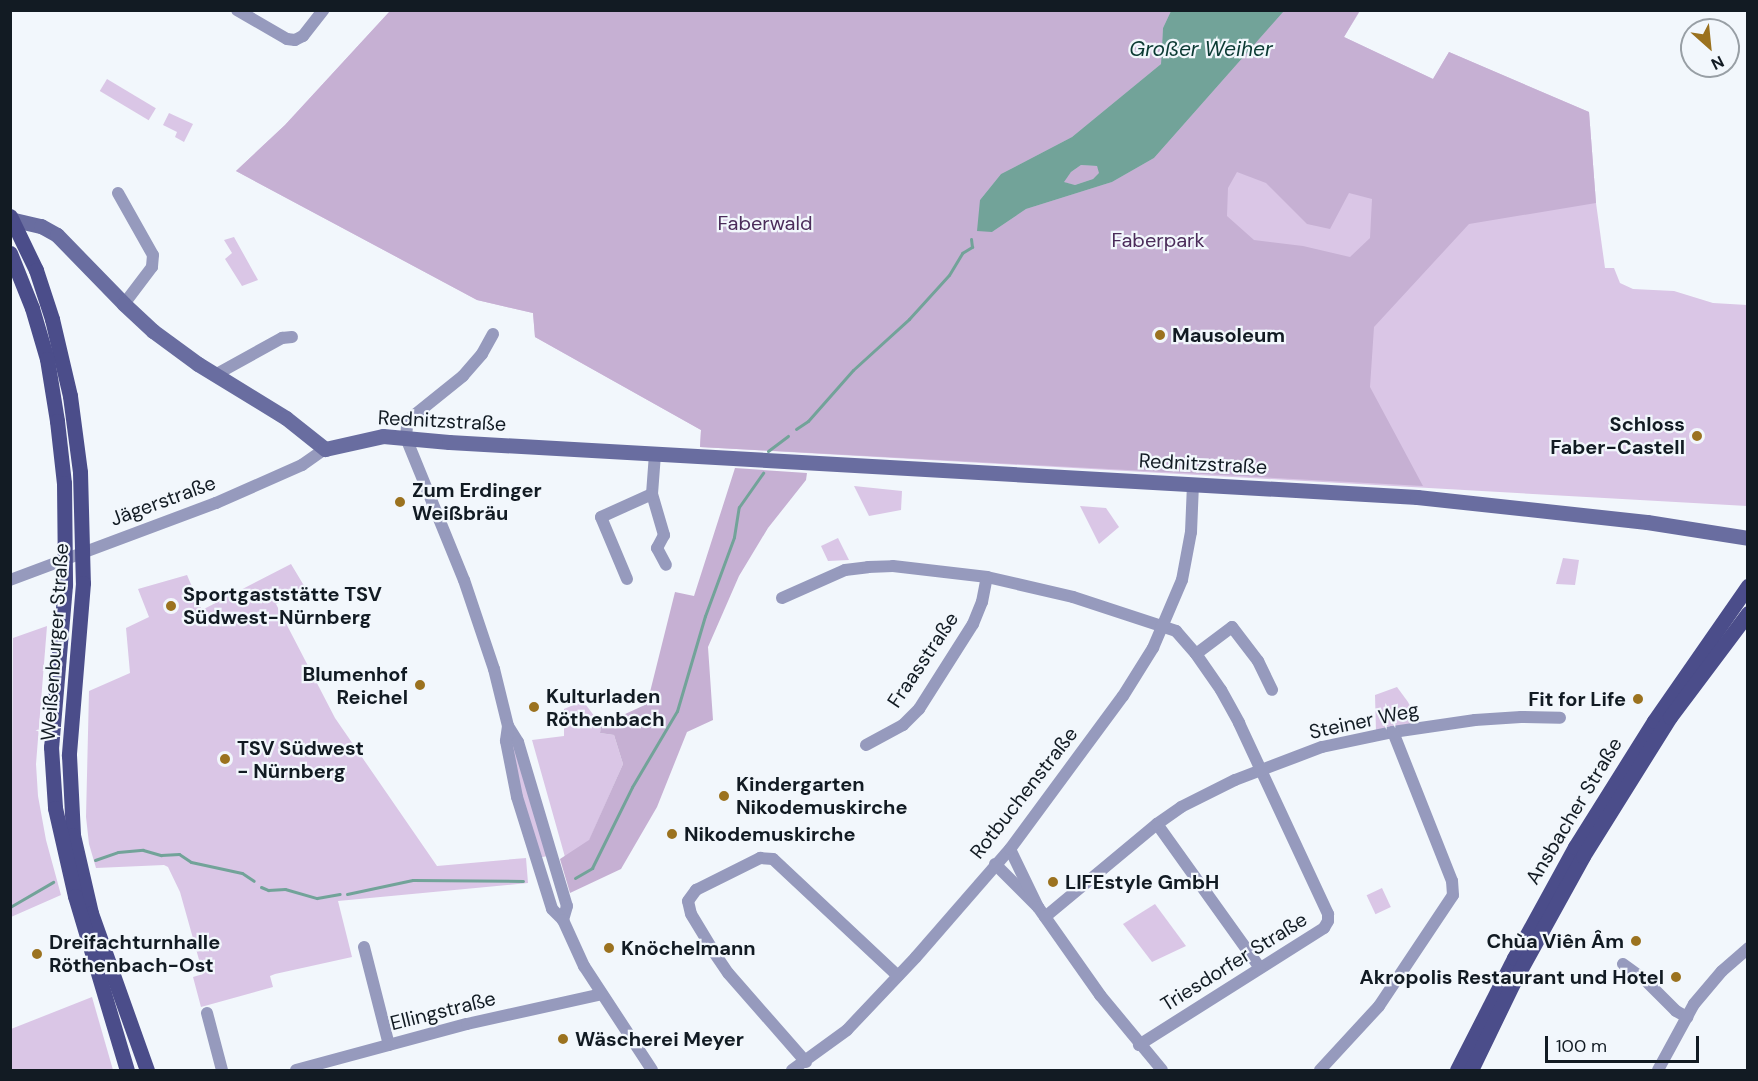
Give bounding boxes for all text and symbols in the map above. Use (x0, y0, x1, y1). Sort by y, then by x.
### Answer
north arrow (1680, 18, 1740, 78)
water label: Großer Weiher (1129, 36, 1273, 62)
text: N (1708, 51, 1727, 75)
park label: Faberwald (718, 211, 812, 235)
park label: Faberpark (1111, 228, 1205, 252)
place label: Mausoleum (1172, 323, 1285, 347)
marker: Mausoleum (1153, 328, 1167, 342)
street label: Rednitzstraße (377, 406, 507, 436)
place label: Schloss Faber-Castell (1550, 412, 1685, 459)
marker: Schloss Faber-Castell (1690, 429, 1704, 443)
street label: Rednitzstraße (1138, 449, 1268, 479)
street label: Jägerstraße (107, 471, 219, 531)
place label: Zum Erdinger Weißbräu (412, 478, 542, 525)
marker: Zum Erdinger Weißbräu (393, 495, 407, 509)
street label: Weißenburger Straße (36, 542, 74, 742)
place label: Sportgaststätte TSV Südwest-Nürnberg (183, 582, 382, 629)
marker: Sportgaststätte TSV Südwest-Nürnberg (164, 599, 178, 613)
street label: Fraasstraße (882, 608, 964, 712)
place label: Blumenhof Reichel (302, 662, 408, 709)
marker: Blumenhof Reichel (413, 678, 427, 692)
place label: Kulturladen Röthenbach (546, 684, 665, 731)
place label: Fit for Life (1528, 687, 1626, 711)
marker: Fit for Life (1631, 692, 1645, 706)
street label: Steiner Weg (1307, 698, 1421, 744)
marker: Kulturladen Röthenbach (527, 700, 541, 714)
street label: Rotbuchenstraße (965, 722, 1083, 864)
street label: Ansbacher Straße (1521, 733, 1627, 889)
place label: TSV Südwest - Nürnberg (237, 736, 364, 783)
marker: TSV Südwest - Nürnberg (218, 752, 232, 766)
place label: Kindergarten Nikodemuskirche (736, 772, 908, 819)
marker: Kindergarten Nikodemuskirche (717, 789, 731, 803)
place label: Nikodemuskirche (684, 822, 856, 846)
marker: Nikodemuskirche (665, 827, 679, 841)
place label: LIFEstyle GmbH (1065, 870, 1219, 894)
marker: LIFEstyle GmbH (1046, 875, 1060, 889)
street label: Triesdorfer Straße (1156, 907, 1312, 1017)
place label: Chùa Viên Âm (1486, 929, 1624, 953)
place label: Dreifachturnhalle Röthenbach-Ost (49, 930, 220, 977)
marker: Chùa Viên Âm (1629, 934, 1643, 948)
place label: Knöchelmann (621, 936, 756, 960)
marker: Knöchelmann (602, 941, 616, 955)
marker: Dreifachturnhalle Röthenbach-Ost (30, 947, 44, 961)
place label: Akropolis Restaurant und Hotel (1360, 965, 1664, 989)
marker: Akropolis Restaurant und Hotel (1669, 970, 1683, 984)
street label: Ellingstraße (388, 986, 498, 1036)
scale bar (1548, 1024, 1702, 1062)
place label: Wäscherei Meyer (575, 1027, 744, 1051)
marker: Wäscherei Meyer (556, 1032, 570, 1046)
text: 100 m (1556, 1034, 1607, 1058)

